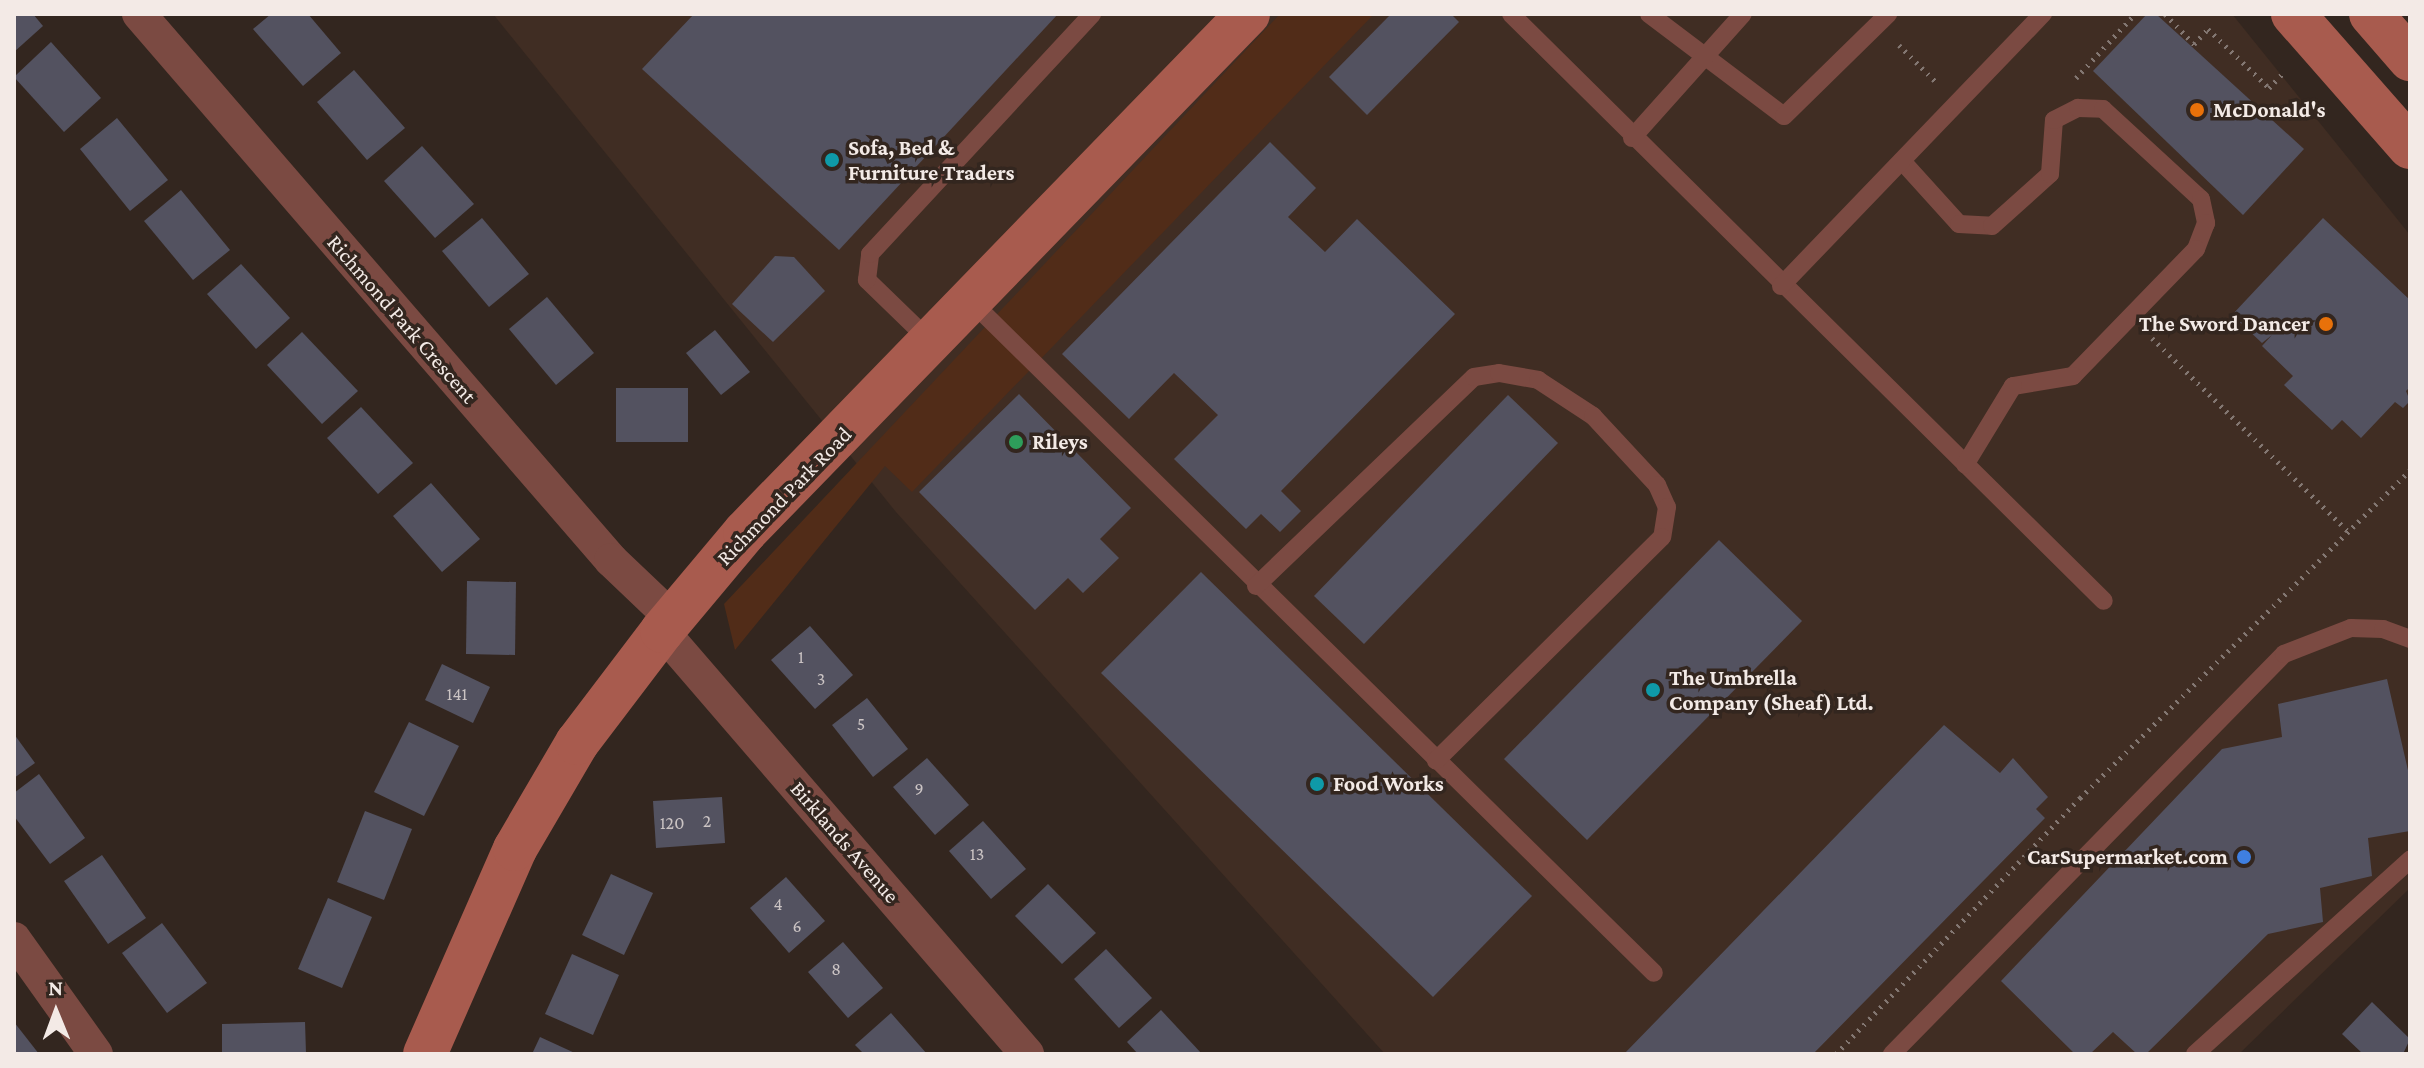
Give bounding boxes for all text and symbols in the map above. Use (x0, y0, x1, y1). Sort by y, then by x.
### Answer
place label: McDonald's (2213, 97, 2326, 123)
marker: McDonald's (2188, 101, 2206, 119)
place label: Sofa, Bed & Furniture Traders (848, 134, 1015, 186)
marker: Sofa, Bed & Furniture Traders (823, 151, 841, 169)
street label: Richmond Park Crescent (322, 229, 482, 409)
place label: The Sword Dancer (2139, 311, 2310, 337)
marker: The Sword Dancer (2317, 315, 2335, 333)
street label: Richmond Park Road (711, 421, 857, 571)
place label: Rileys (1032, 429, 1088, 455)
marker: Rileys (1007, 433, 1025, 451)
house number: 1 (798, 646, 804, 668)
place label: The Umbrella Company (Sheaf) Ltd. (1669, 664, 1874, 716)
house number: 3 (817, 668, 825, 690)
marker: The Umbrella Company (Sheaf) Ltd. (1644, 681, 1662, 699)
house number: 141 (446, 683, 468, 705)
house number: 5 (857, 713, 865, 735)
place label: Food Works (1333, 771, 1444, 797)
marker: Food Works (1308, 775, 1326, 793)
street label: Birklands Avenue (785, 776, 905, 908)
house number: 9 (914, 778, 924, 800)
house number: 2 (703, 810, 711, 832)
house number: 120 (660, 812, 684, 834)
house number: 13 (970, 843, 984, 865)
place label: CarSupermarket.com (2027, 844, 2228, 870)
marker: CarSupermarket.com (2235, 848, 2253, 866)
house number: 4 (773, 893, 783, 915)
house number: 6 (792, 915, 802, 937)
house number: 8 (831, 958, 841, 980)
north arrow (16, 972, 96, 1052)
text: N (48, 975, 63, 1000)

